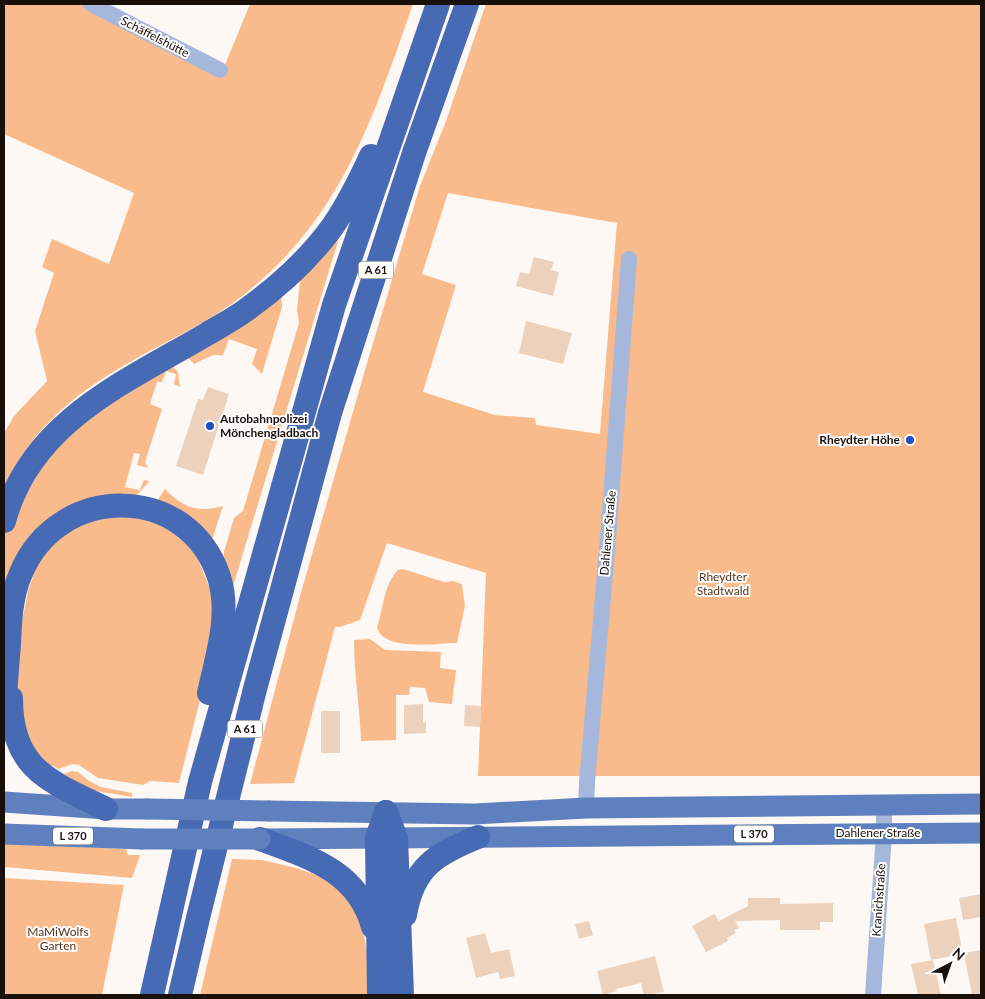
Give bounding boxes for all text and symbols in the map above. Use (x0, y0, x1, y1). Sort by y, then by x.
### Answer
street label: Schäffelshütte (118, 13, 192, 60)
road number: A 61 (358, 262, 394, 278)
place label: Autobahnpolizei Mönchengladbach (219, 411, 318, 440)
marker: Autobahnpolizei Mönchengladbach (204, 420, 216, 432)
place label: Rheydter Höhe (819, 432, 901, 447)
marker: Rheydter Höhe (904, 434, 916, 446)
street label: Dahlener Straße (596, 490, 619, 576)
park label: Rheydter Stadtwald (697, 569, 749, 598)
road number: A 61 (228, 721, 262, 738)
street label: Dahlener Straße (835, 825, 921, 840)
road number: L 370 (734, 826, 774, 842)
road number: L 370 (53, 828, 93, 844)
street label: Kranichstraße (868, 863, 889, 937)
park label: MaMiWolfs Garten (27, 924, 89, 953)
north arrow (925, 939, 975, 989)
text: N (949, 944, 969, 964)

